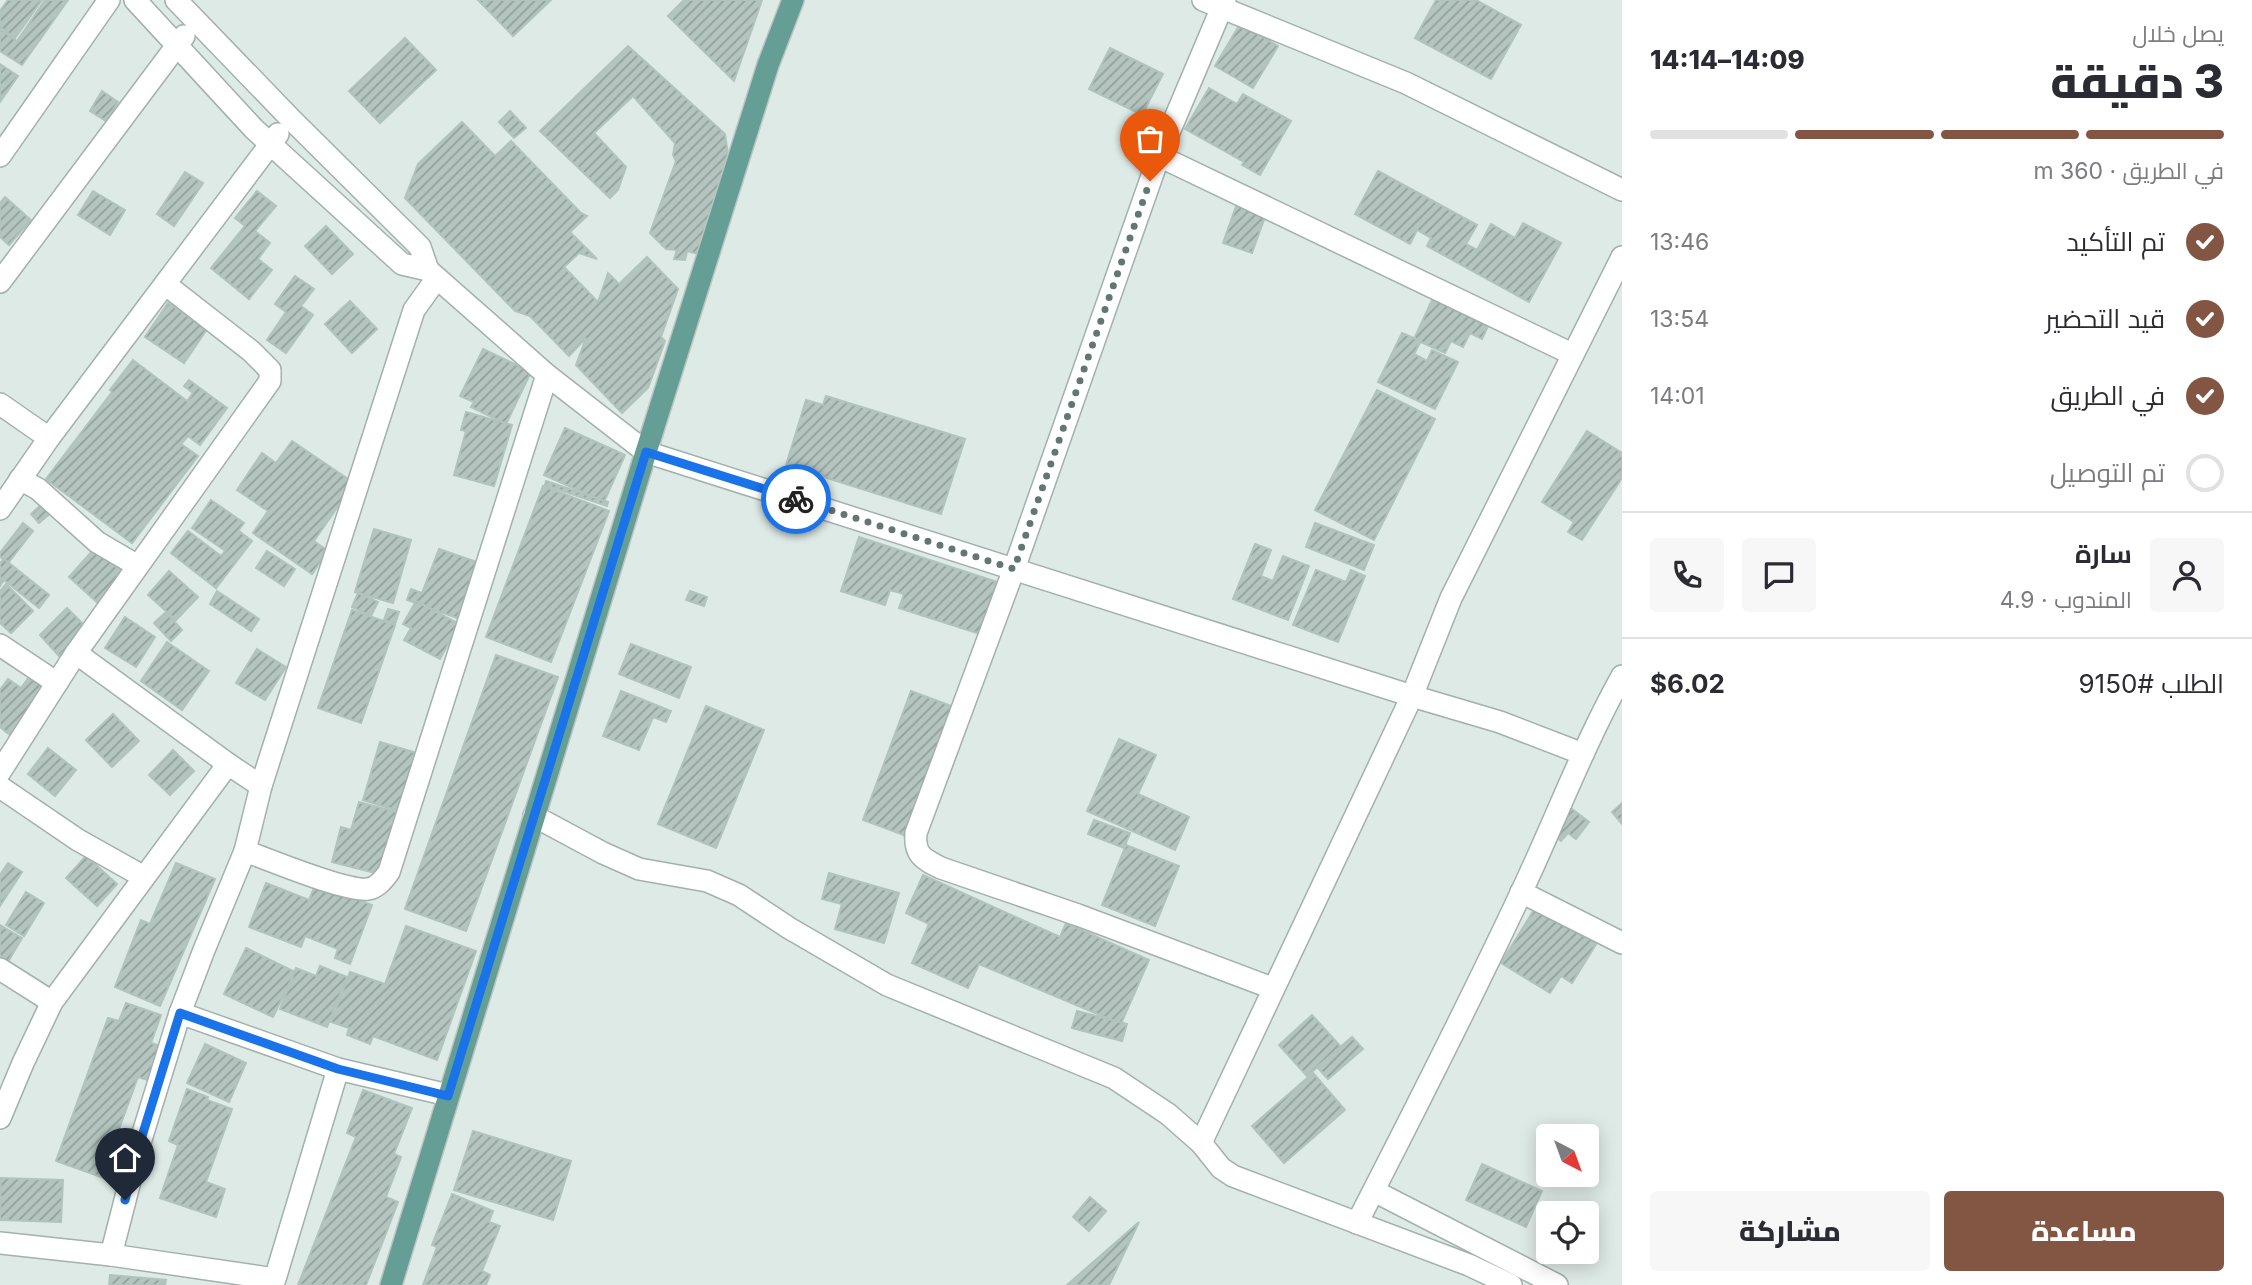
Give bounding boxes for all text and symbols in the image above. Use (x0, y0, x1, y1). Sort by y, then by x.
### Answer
text: يصل خلال (2132, 20, 2224, 48)
text: 14:09–14:14 (1650, 44, 1805, 75)
text: 3 دقيقة (2050, 53, 2224, 109)
pin (1120, 109, 1180, 181)
icon: bag (1131, 120, 1169, 158)
text: في الطريق · 360 m (2033, 157, 2224, 185)
icon: check (2186, 223, 2224, 261)
text: تم التأكيد (2066, 226, 2165, 257)
text: 13:46 (1650, 228, 1709, 256)
icon: check (2186, 300, 2224, 338)
text: قيد التحضير (2045, 303, 2165, 334)
text: 13:54 (1650, 305, 1709, 333)
icon: check (2186, 377, 2224, 415)
text: في الطريق (2050, 380, 2165, 411)
text: 14:01 (1650, 382, 1705, 410)
text: تم التوصيل (2050, 457, 2165, 488)
courier (761, 464, 831, 534)
icon: bike (777, 480, 815, 518)
button: phone (1650, 538, 1724, 612)
button: chat (1742, 538, 1816, 612)
text: سارة (2075, 538, 2132, 569)
button: person (2150, 538, 2224, 612)
text: المندوب · 4.9 (2000, 586, 2132, 614)
text: $6.02 (1650, 668, 1725, 699)
text: الطلب #9150 (2078, 668, 2224, 699)
north arrow (1536, 1124, 1600, 1186)
map controls (1536, 1124, 1599, 1264)
pin (95, 1128, 155, 1200)
icon: home (106, 1139, 144, 1177)
button: مشاركة (1650, 1191, 1930, 1271)
button: مساعدة (1944, 1191, 2224, 1271)
button: locate (1536, 1201, 1599, 1264)

